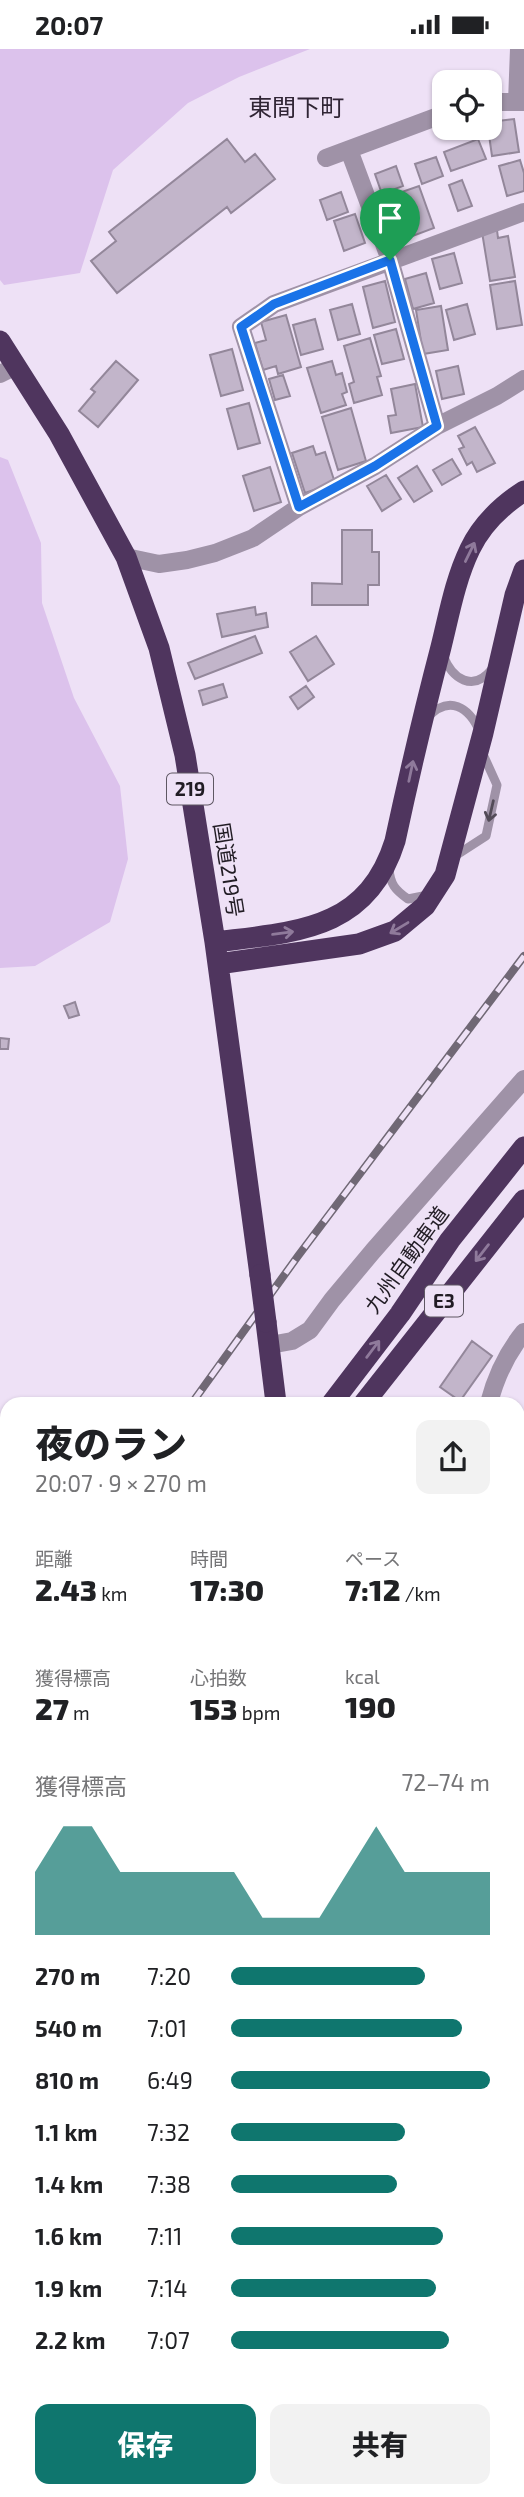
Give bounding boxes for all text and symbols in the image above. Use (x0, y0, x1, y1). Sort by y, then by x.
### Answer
text: 20:07 (35, 9, 103, 40)
map controls (432, 70, 502, 140)
button: locate (432, 70, 502, 140)
district label: 東間下町 (248, 92, 344, 121)
pin (360, 188, 420, 260)
icon: arrive (371, 199, 409, 237)
one-way arrow (464, 542, 477, 563)
one-way arrow (404, 760, 418, 783)
road number: 219 (167, 773, 213, 804)
one-way arrow (484, 799, 498, 822)
street label: 国道219号 (210, 821, 249, 919)
one-way arrow (389, 921, 409, 935)
one-way arrow (271, 926, 294, 939)
street label: 九州自動車道 (359, 1201, 453, 1317)
one-way arrow (474, 1244, 489, 1262)
road number: E3 (425, 1285, 463, 1317)
one-way arrow (366, 1340, 380, 1359)
text: 夜のラン (35, 1420, 187, 1466)
button: share (416, 1420, 490, 1494)
text: 20:07 · 9 × 270 m (35, 1469, 207, 1497)
text: 距離 (35, 1547, 73, 1570)
text: 時間 (190, 1547, 228, 1570)
text: ペース (345, 1547, 401, 1570)
text: 2.43 (35, 1571, 97, 1607)
text: 17:30 (190, 1571, 264, 1607)
text: 7:12 (345, 1571, 400, 1607)
text: km (97, 1582, 127, 1605)
text: /km (400, 1582, 441, 1605)
text: kcal (345, 1665, 380, 1688)
text: 獲得標高 (35, 1666, 111, 1689)
text: 心拍数 (190, 1666, 247, 1689)
text: 190 (345, 1688, 396, 1724)
text: 27 (35, 1690, 69, 1726)
text: 153 (190, 1690, 238, 1726)
text: m (69, 1701, 90, 1724)
text: bpm (238, 1701, 280, 1724)
text: 72–74 m (401, 1768, 490, 1796)
text: 獲得標高 (35, 1772, 127, 1800)
text: 270 m (35, 1962, 100, 1990)
text: 7:20 (147, 1962, 191, 1990)
text: 540 m (35, 2014, 102, 2042)
text: 7:01 (147, 2014, 187, 2042)
text: 810 m (35, 2066, 99, 2094)
text: 6:49 (147, 2066, 193, 2094)
text: 1.1 km (35, 2118, 98, 2146)
text: 7:32 (147, 2118, 190, 2146)
text: 1.4 km (35, 2170, 103, 2198)
text: 7:38 (147, 2170, 191, 2198)
text: 1.6 km (35, 2222, 102, 2250)
text: 7:11 (147, 2222, 183, 2250)
text: 1.9 km (35, 2274, 102, 2302)
text: 7:14 (147, 2274, 188, 2302)
text: 2.2 km (35, 2326, 105, 2354)
text: 7:07 (147, 2326, 190, 2354)
button: 保存 (35, 2404, 256, 2484)
button: 共有 (270, 2404, 490, 2484)

